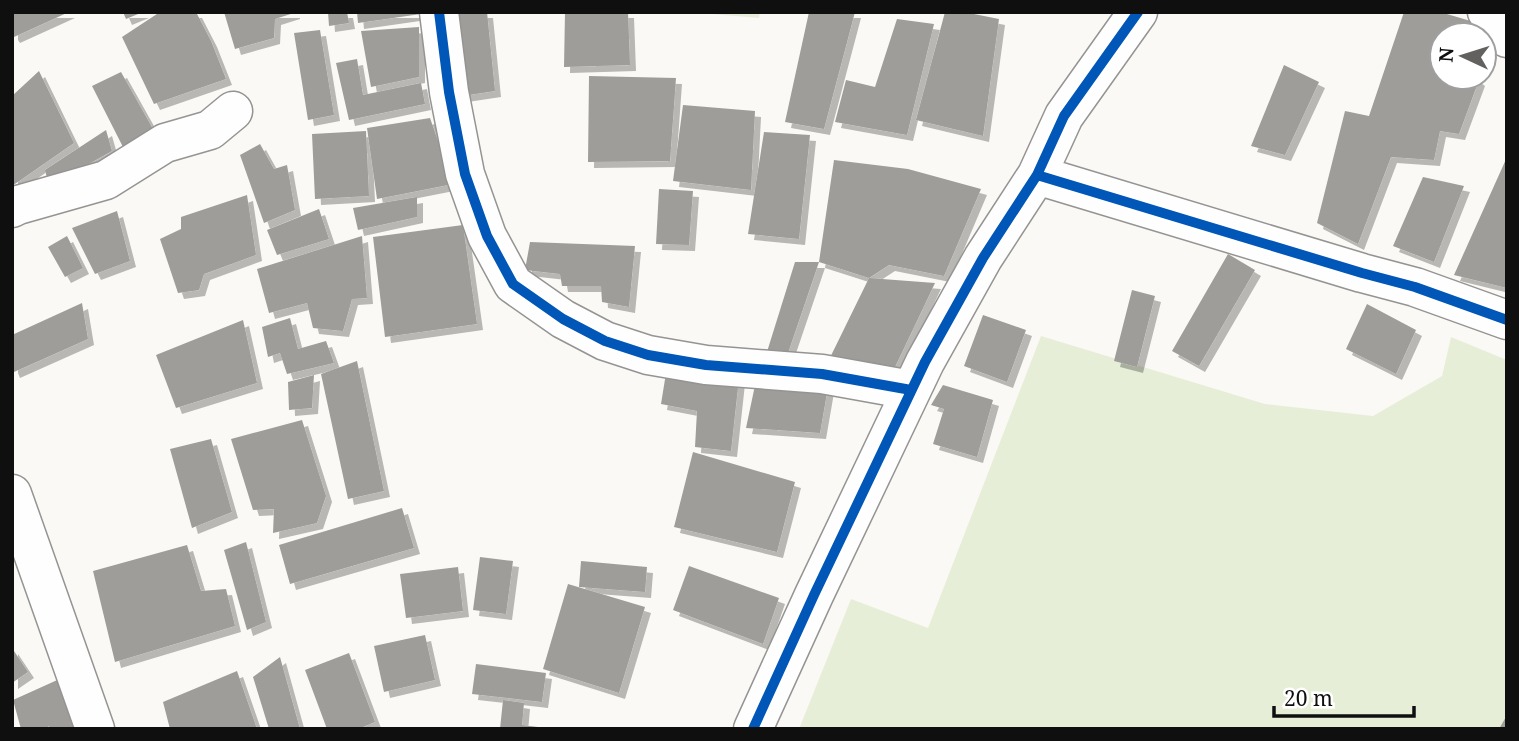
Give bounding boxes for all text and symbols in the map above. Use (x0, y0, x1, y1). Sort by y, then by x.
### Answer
north arrow (1428, 21, 1498, 91)
text: N (1433, 46, 1460, 63)
scale bar (1274, 674, 1414, 718)
text: 20 m (1284, 684, 1333, 712)

